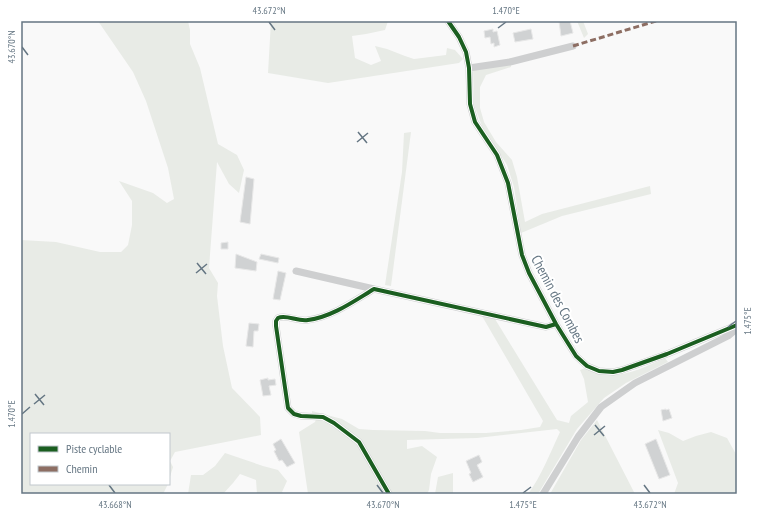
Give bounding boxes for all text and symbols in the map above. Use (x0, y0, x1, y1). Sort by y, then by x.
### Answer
text: 43.672°N (252, 4, 286, 17)
text: 1.470°E (492, 4, 520, 17)
text: 43.670°N (5, 30, 18, 64)
street label: Chemin des Combes (527, 252, 589, 346)
text: 1.475°E (741, 307, 754, 335)
text: 1.470°E (5, 400, 18, 428)
legend (30, 433, 170, 485)
text: Piste cyclable (66, 441, 122, 456)
text: Chemin (66, 461, 97, 476)
text: 43.668°N (98, 498, 132, 511)
text: 43.670°N (366, 498, 400, 511)
text: 1.475°E (509, 498, 537, 511)
text: 43.672°N (633, 498, 667, 511)

